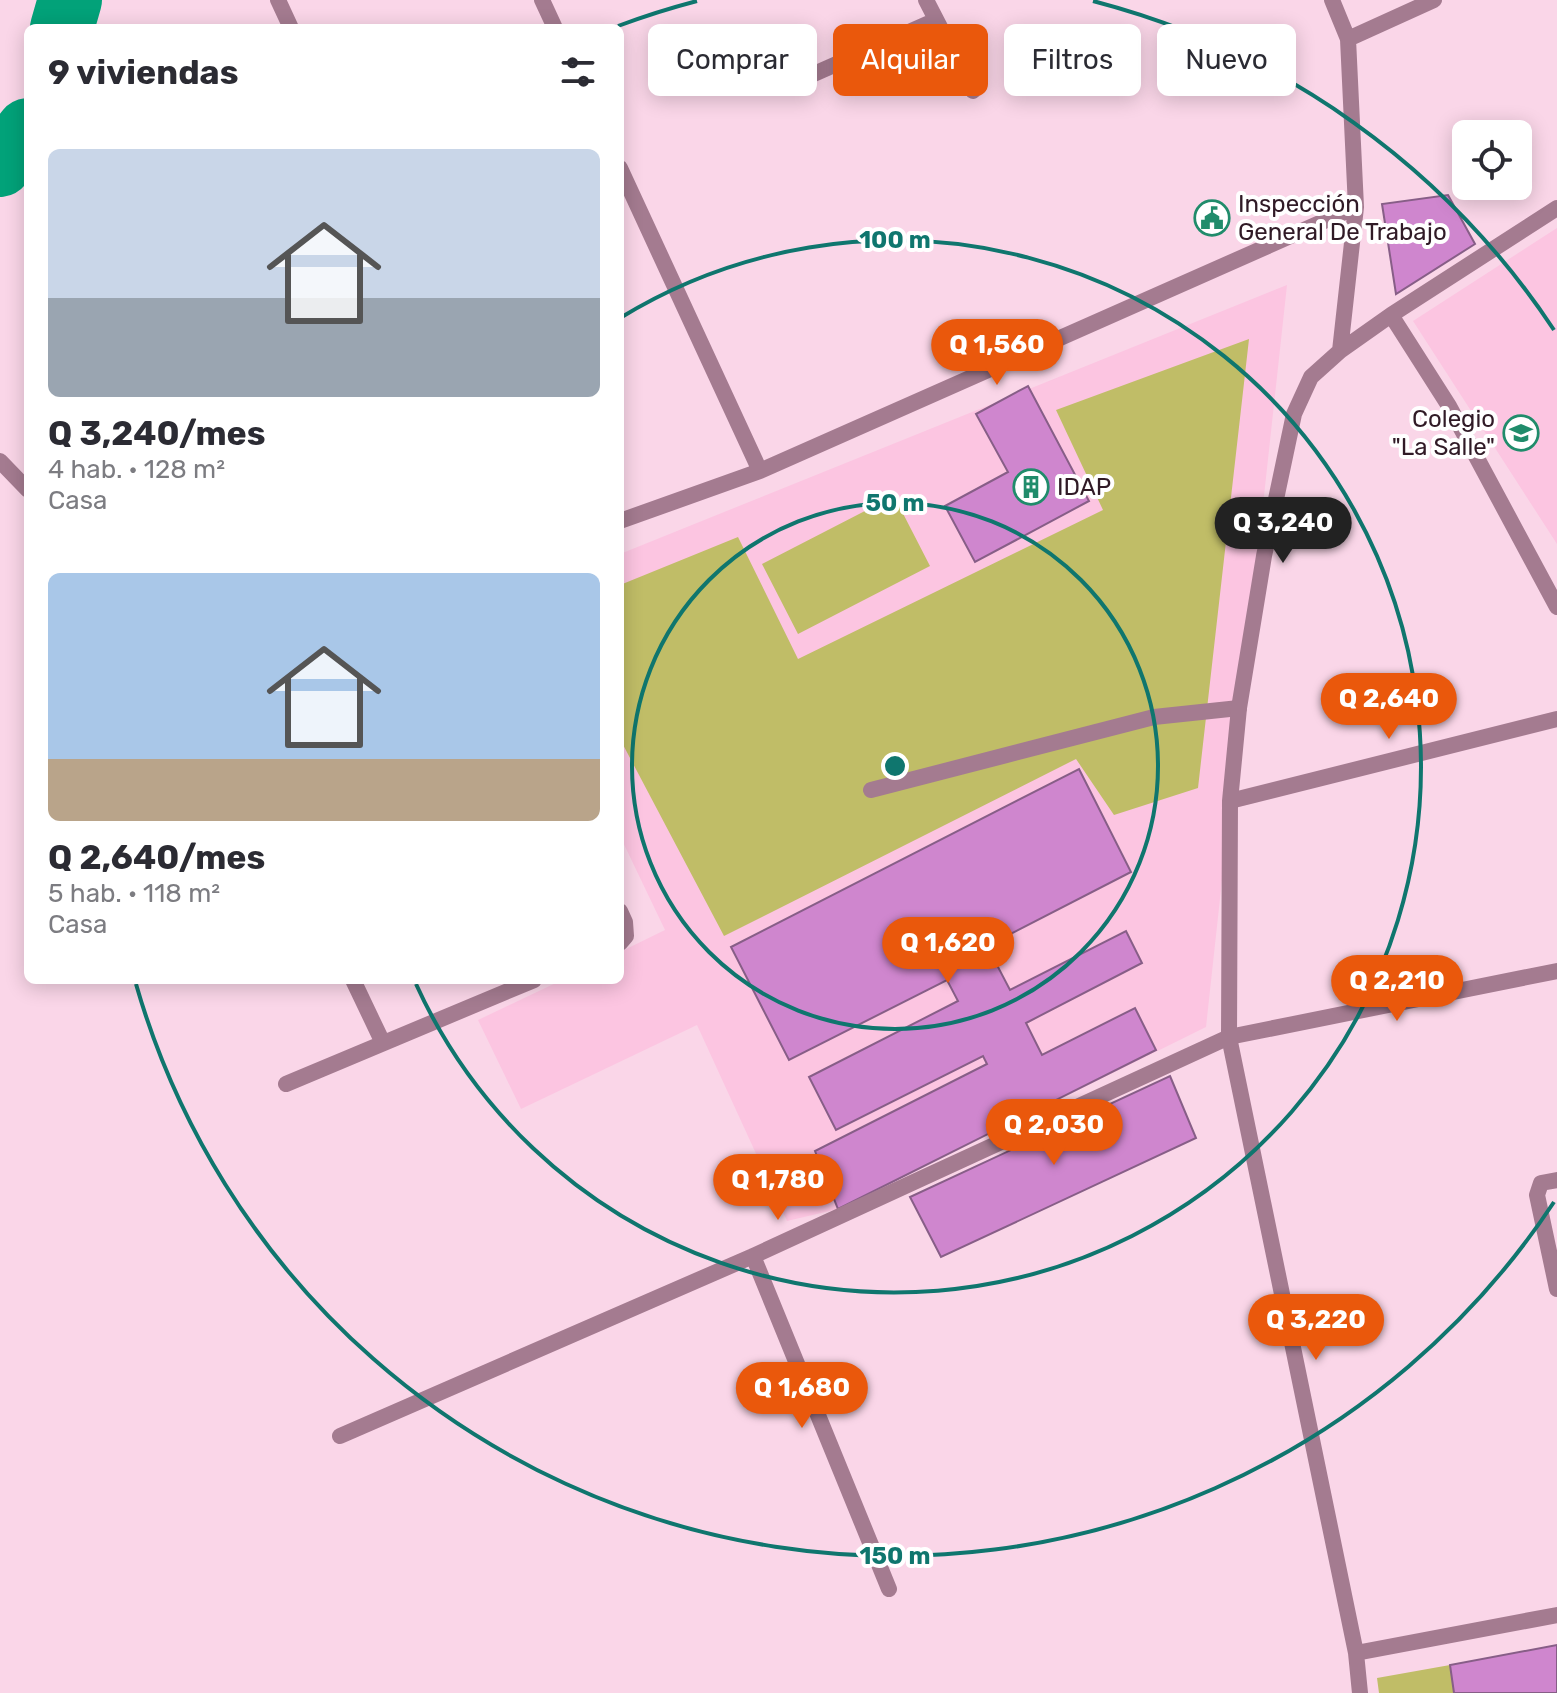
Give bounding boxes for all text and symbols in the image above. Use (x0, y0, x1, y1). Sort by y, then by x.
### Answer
chip: Comprar (648, 24, 817, 96)
chip: Alquilar (833, 24, 988, 96)
chip: Filtros (1004, 24, 1141, 96)
chip: Nuevo (1157, 24, 1296, 96)
icon: filters (556, 50, 600, 94)
text: 9 viviendas (48, 52, 238, 93)
map controls (1452, 120, 1532, 200)
button: locate (1452, 120, 1532, 200)
place label: Inspección General De Trabajo (1238, 190, 1447, 246)
public building icon: Inspección General De Trabajo (1193, 199, 1231, 237)
icon: home (252, 201, 396, 345)
text: 100 m (859, 226, 931, 254)
pin: Q 1,560 (923, 319, 1071, 387)
text: Q 1,560 (949, 329, 1045, 360)
place label: Colegio "La Salle" (1392, 405, 1495, 461)
text: Q 3,240/mes (48, 413, 266, 454)
school or university icon: Colegio "La Salle" (1502, 414, 1540, 452)
text: 4 hab. · 128 m² (48, 454, 225, 485)
building icon: IDAP (1012, 468, 1050, 506)
place label: IDAP (1057, 473, 1111, 501)
text: Casa (48, 485, 107, 516)
text: 50 m (866, 489, 924, 517)
pin: Q 3,240 (1209, 497, 1357, 565)
text: Q 3,240 (1233, 507, 1333, 538)
icon: home (252, 625, 396, 769)
pin: Q 2,640 (1315, 673, 1463, 741)
text: Q 2,640 (1339, 683, 1439, 714)
centre of rings (881, 752, 909, 780)
text: Q 2,640/mes (48, 837, 265, 878)
text: 5 hab. · 118 m² (48, 878, 220, 909)
text: Casa (48, 909, 107, 940)
pin: Q 1,620 (874, 917, 1022, 985)
text: Q 1,620 (900, 927, 996, 958)
pin: Q 2,210 (1323, 955, 1471, 1023)
text: Q 2,210 (1349, 965, 1445, 996)
pin: Q 2,030 (980, 1099, 1128, 1167)
text: Q 2,030 (1004, 1109, 1104, 1140)
pin: Q 1,780 (704, 1154, 852, 1222)
text: Q 1,780 (731, 1164, 825, 1195)
pin: Q 3,220 (1242, 1294, 1390, 1362)
text: Q 3,220 (1266, 1304, 1366, 1335)
pin: Q 1,680 (728, 1362, 876, 1430)
text: Q 1,680 (754, 1372, 850, 1403)
text: 150 m (860, 1542, 930, 1570)

